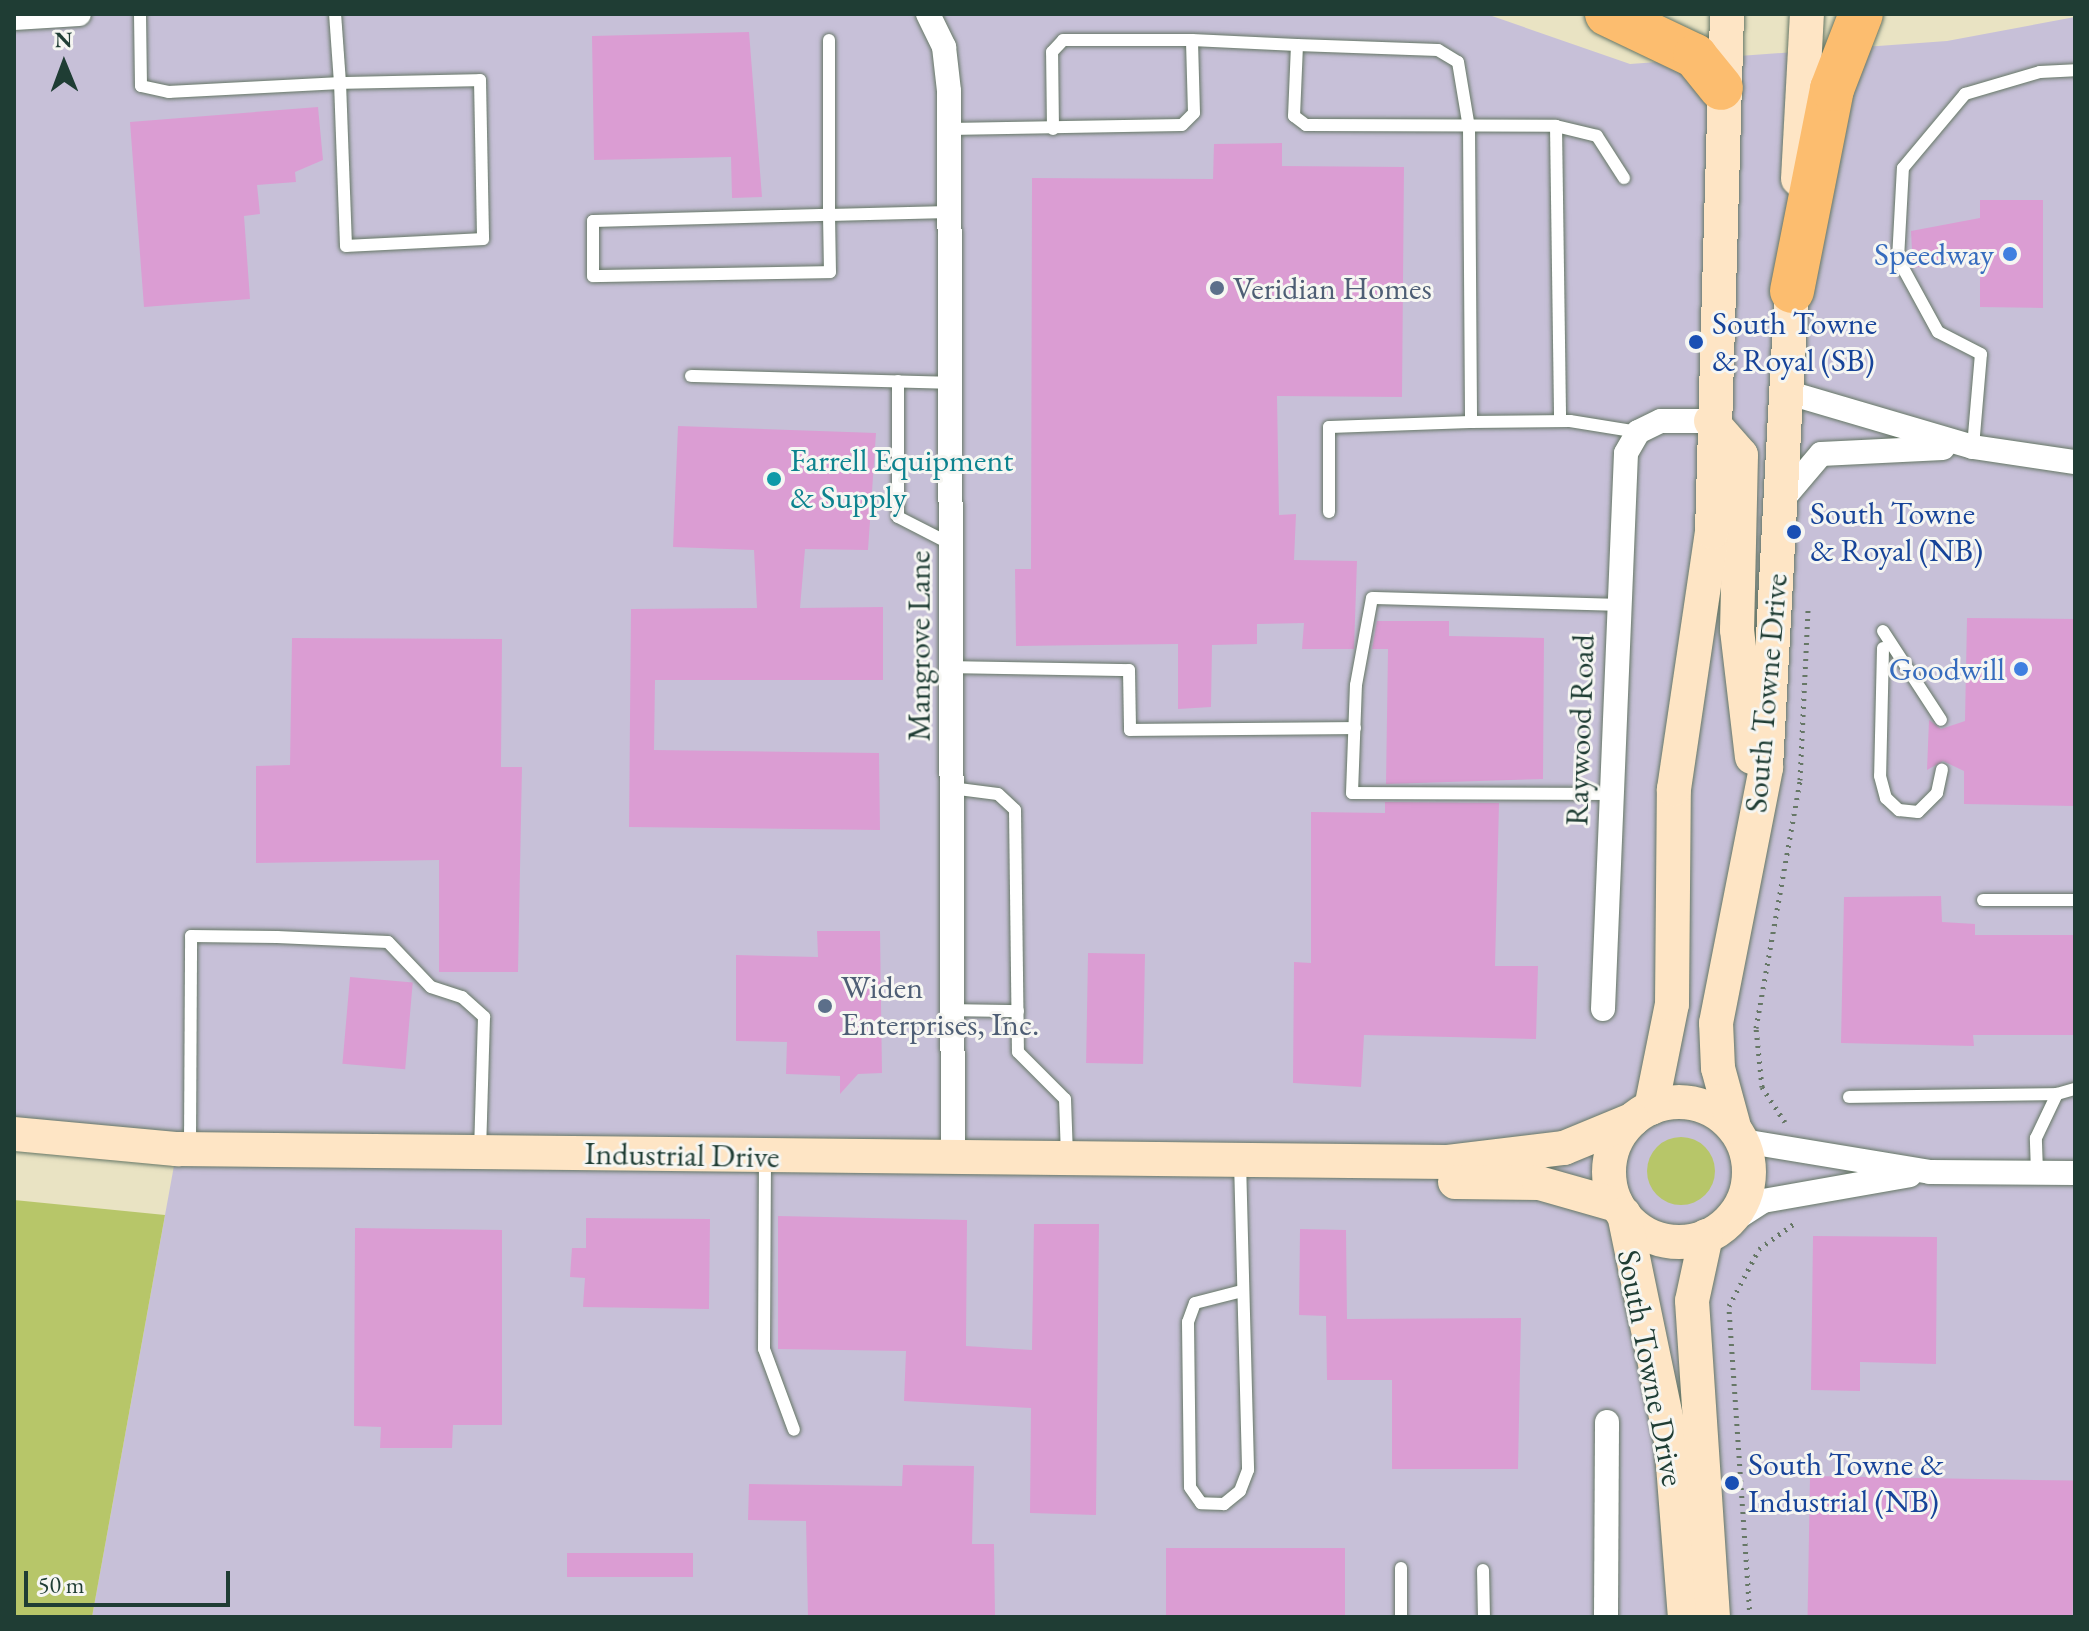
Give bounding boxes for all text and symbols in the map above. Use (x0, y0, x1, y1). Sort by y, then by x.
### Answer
north arrow (24, 24, 104, 104)
text: N (54, 25, 73, 54)
place label: Speedway (1874, 235, 1994, 273)
marker: Speedway (2001, 245, 2019, 263)
place label: Veridian Homes (1233, 269, 1432, 307)
marker: Veridian Homes (1208, 279, 1226, 297)
place label: South Towne & Royal (SB) (1712, 305, 1877, 380)
marker: South Towne & Royal (SB) (1687, 333, 1705, 351)
place label: Farrell Equipment & Supply (790, 442, 1013, 517)
marker: Farrell Equipment & Supply (765, 470, 783, 488)
place label: South Towne & Royal (NB) (1810, 495, 1983, 570)
marker: South Towne & Royal (NB) (1785, 523, 1803, 541)
street label: Mangrove Lane (900, 551, 938, 741)
street label: South Towne Drive (1736, 572, 1796, 814)
street label: Raywood Road (1557, 634, 1603, 826)
place label: Goodwill (1889, 650, 2005, 688)
marker: Goodwill (2012, 660, 2030, 678)
place label: Widen Enterprises, Inc. (841, 969, 1039, 1044)
marker: Widen Enterprises, Inc. (816, 997, 834, 1015)
street label: Industrial Drive (584, 1134, 780, 1176)
street label: South Towne Drive (1609, 1247, 1693, 1489)
place label: South Towne & Industrial (NB) (1748, 1446, 1944, 1521)
marker: South Towne & Industrial (NB) (1723, 1474, 1741, 1492)
scale bar (28, 1555, 234, 1605)
text: 50 m (38, 1569, 85, 1600)

